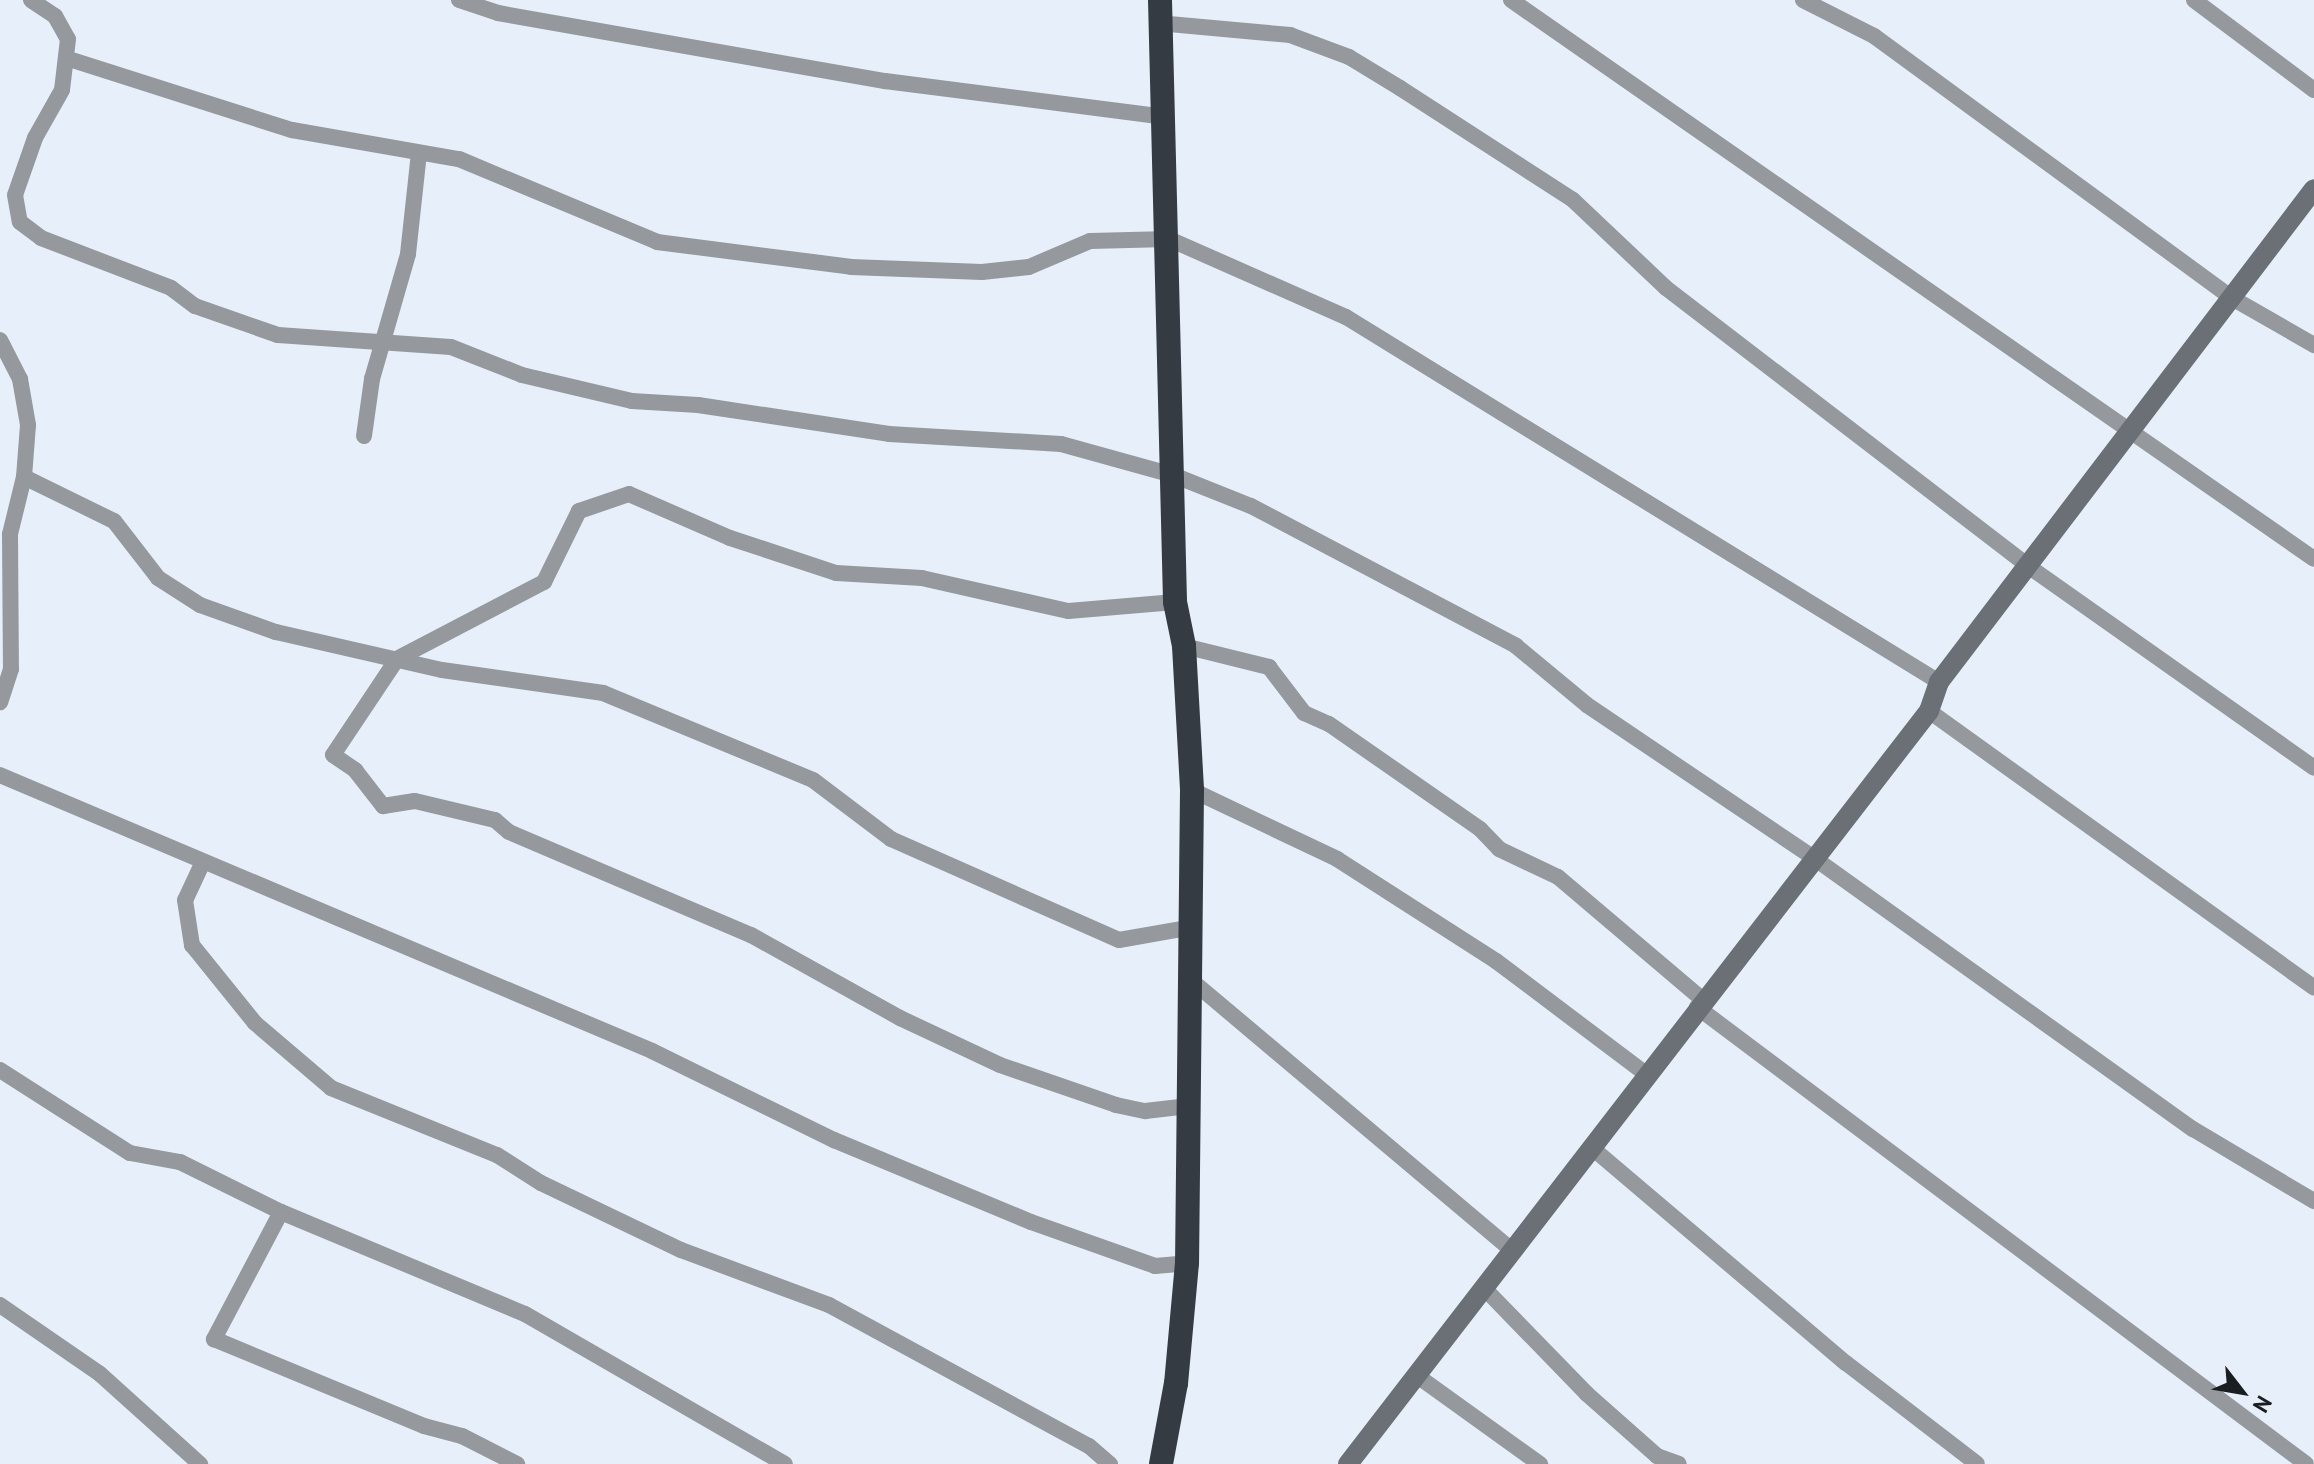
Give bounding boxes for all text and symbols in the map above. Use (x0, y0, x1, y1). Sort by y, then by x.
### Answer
north arrow (2202, 1352, 2282, 1432)
text: N (2247, 1391, 2278, 1418)

